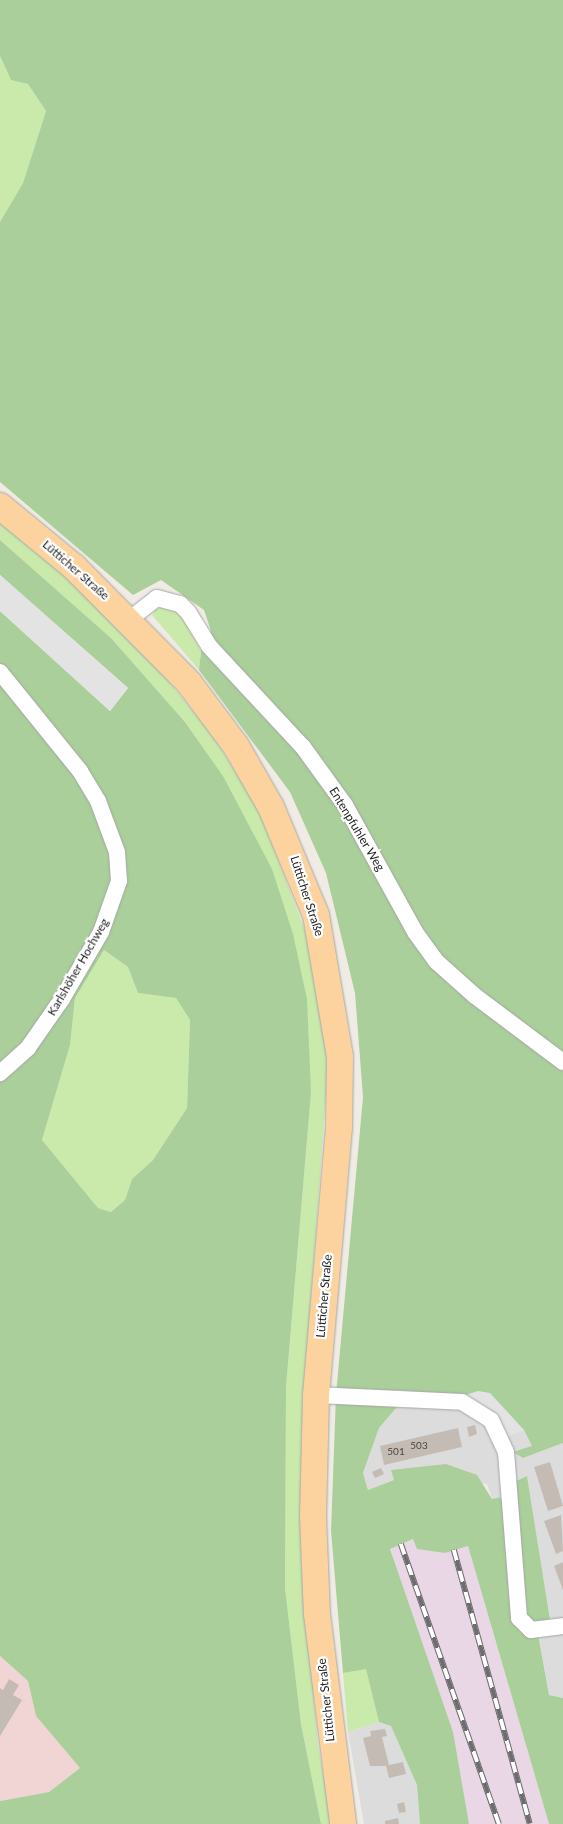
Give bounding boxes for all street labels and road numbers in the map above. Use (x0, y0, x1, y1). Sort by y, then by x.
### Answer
street label: Lütticher Straße (40, 537, 112, 603)
street label: Entenpfuhler Weg (326, 784, 388, 874)
street label: Lütticher Straße (287, 854, 327, 938)
street label: Karlshöher Hochweg (44, 916, 112, 1018)
street label: Lütticher Straße (313, 1254, 335, 1338)
street label: Lütticher Straße (314, 1658, 338, 1742)

